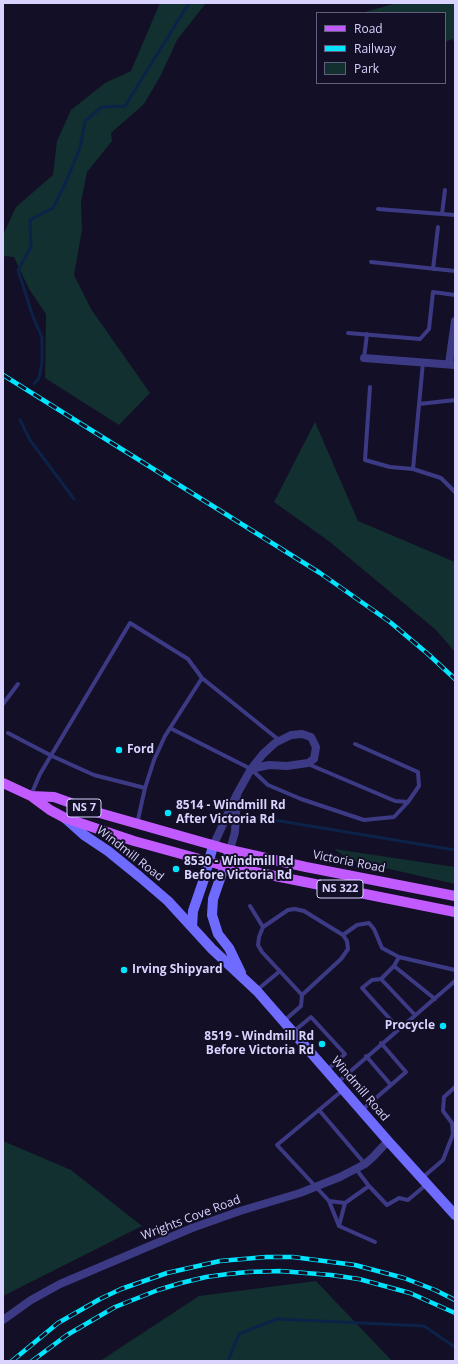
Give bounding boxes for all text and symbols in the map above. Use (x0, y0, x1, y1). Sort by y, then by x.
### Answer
legend (316, 12, 446, 84)
text: Road (354, 20, 383, 37)
text: Railway (354, 40, 396, 57)
text: Park (354, 60, 379, 77)
place label: Ford (127, 743, 154, 757)
marker: Ford (114, 745, 124, 755)
road number: NS 7 (67, 799, 101, 817)
place label: 8514 - Windmill Rd After Victoria Rd (176, 799, 286, 827)
marker: 8514 - Windmill Rd After Victoria Rd (163, 808, 173, 818)
street label: Windmill Road (94, 823, 166, 885)
street label: Victoria Road (311, 848, 387, 876)
place label: 8530 - Windmill Rd Before Victoria Rd (184, 855, 294, 883)
marker: 8530 - Windmill Rd Before Victoria Rd (171, 864, 181, 874)
road number: NS 322 (317, 880, 363, 898)
place label: Irving Shipyard (132, 963, 223, 977)
marker: Irving Shipyard (119, 965, 129, 975)
place label: Procycle (385, 1019, 435, 1033)
marker: Procycle (438, 1021, 448, 1031)
place label: 8519 - Windmill Rd Before Victoria Rd (204, 1030, 314, 1058)
marker: 8519 - Windmill Rd Before Victoria Rd (317, 1039, 327, 1049)
street label: Windmill Road (328, 1054, 392, 1124)
street label: Wrights Cove Road (139, 1192, 243, 1244)

